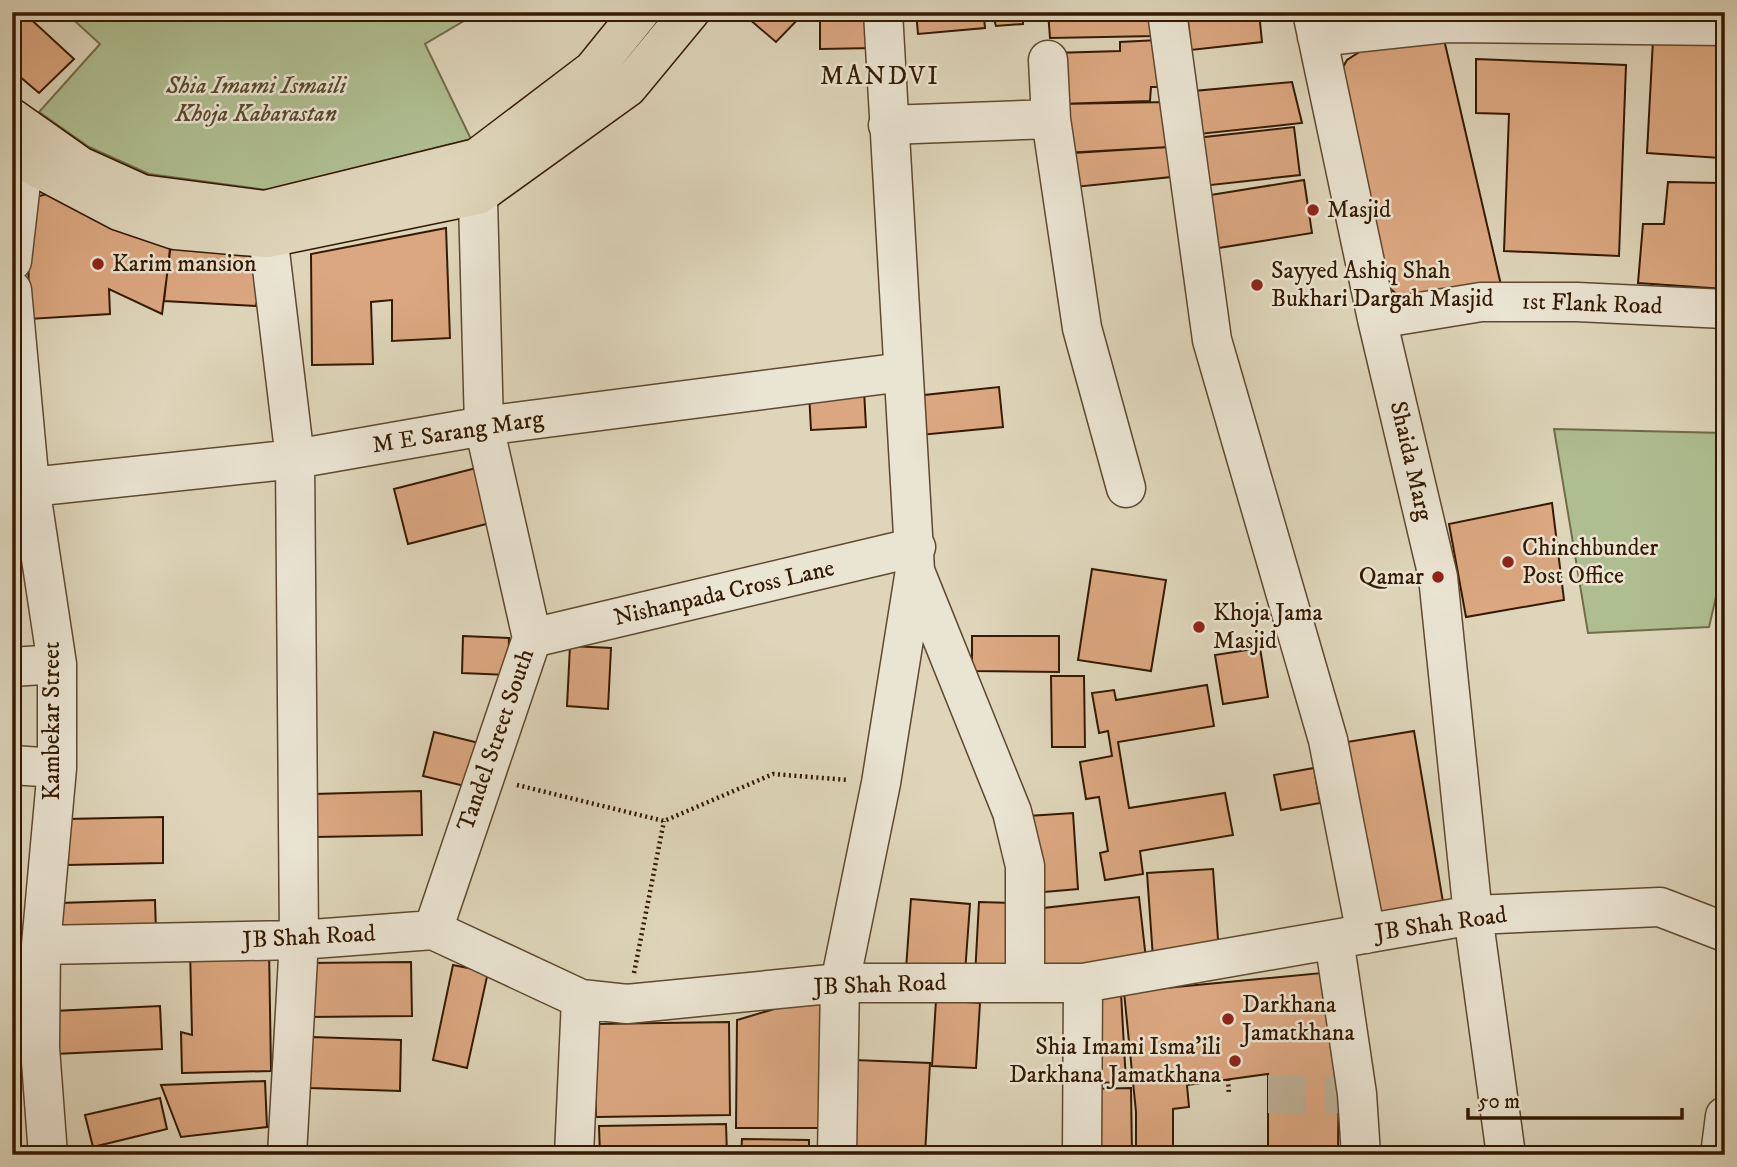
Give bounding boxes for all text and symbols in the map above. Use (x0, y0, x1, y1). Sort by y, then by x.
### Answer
district label: MANDVI (820, 60, 940, 93)
park label: Shia Imami Ismaili Khoja Kabarastan (165, 71, 348, 129)
place label: Masjid (1327, 195, 1391, 225)
marker: Masjid (1305, 202, 1321, 218)
place label: Karim mansion (112, 249, 257, 279)
marker: Karim mansion (90, 256, 106, 272)
place label: Sayyed Ashiq Shah Bukhari Dargah Masjid (1271, 256, 1493, 314)
marker: Sayyed Ashiq Shah Bukhari Dargah Masjid (1249, 277, 1265, 293)
street label: 1st Flank Road (1521, 287, 1663, 321)
street label: Shaida Marg (1383, 398, 1439, 524)
street label: M E Sarang Marg (370, 404, 546, 460)
place label: Chinchbunder Post Office (1522, 533, 1658, 591)
street label: Nishanpada Cross Lane (611, 553, 837, 633)
marker: Chinchbunder Post Office (1500, 554, 1516, 570)
place label: Qamar (1359, 562, 1424, 592)
marker: Qamar (1430, 569, 1446, 585)
place label: Khoja Jama Masjid (1213, 598, 1323, 656)
marker: Khoja Jama Masjid (1191, 619, 1207, 635)
street label: Kambekar Street (37, 641, 67, 801)
street label: Tandel Street South (451, 644, 541, 835)
street label: JB Shah Road (1371, 900, 1509, 948)
street label: JB Shah Road (240, 919, 376, 956)
street label: JB Shah Road (811, 968, 947, 1002)
place label: Darkhana Jamatkhana (1240, 990, 1355, 1048)
marker: Darkhana Jamatkhana (1220, 1011, 1236, 1027)
place label: Shia Imami Isma'ili Darkhana Jamatkhana (1009, 1032, 1222, 1090)
marker: Shia Imami Isma'ili Darkhana Jamatkhana (1227, 1053, 1243, 1069)
scale bar (1468, 1076, 1681, 1120)
text: 50 m (1478, 1089, 1520, 1115)

